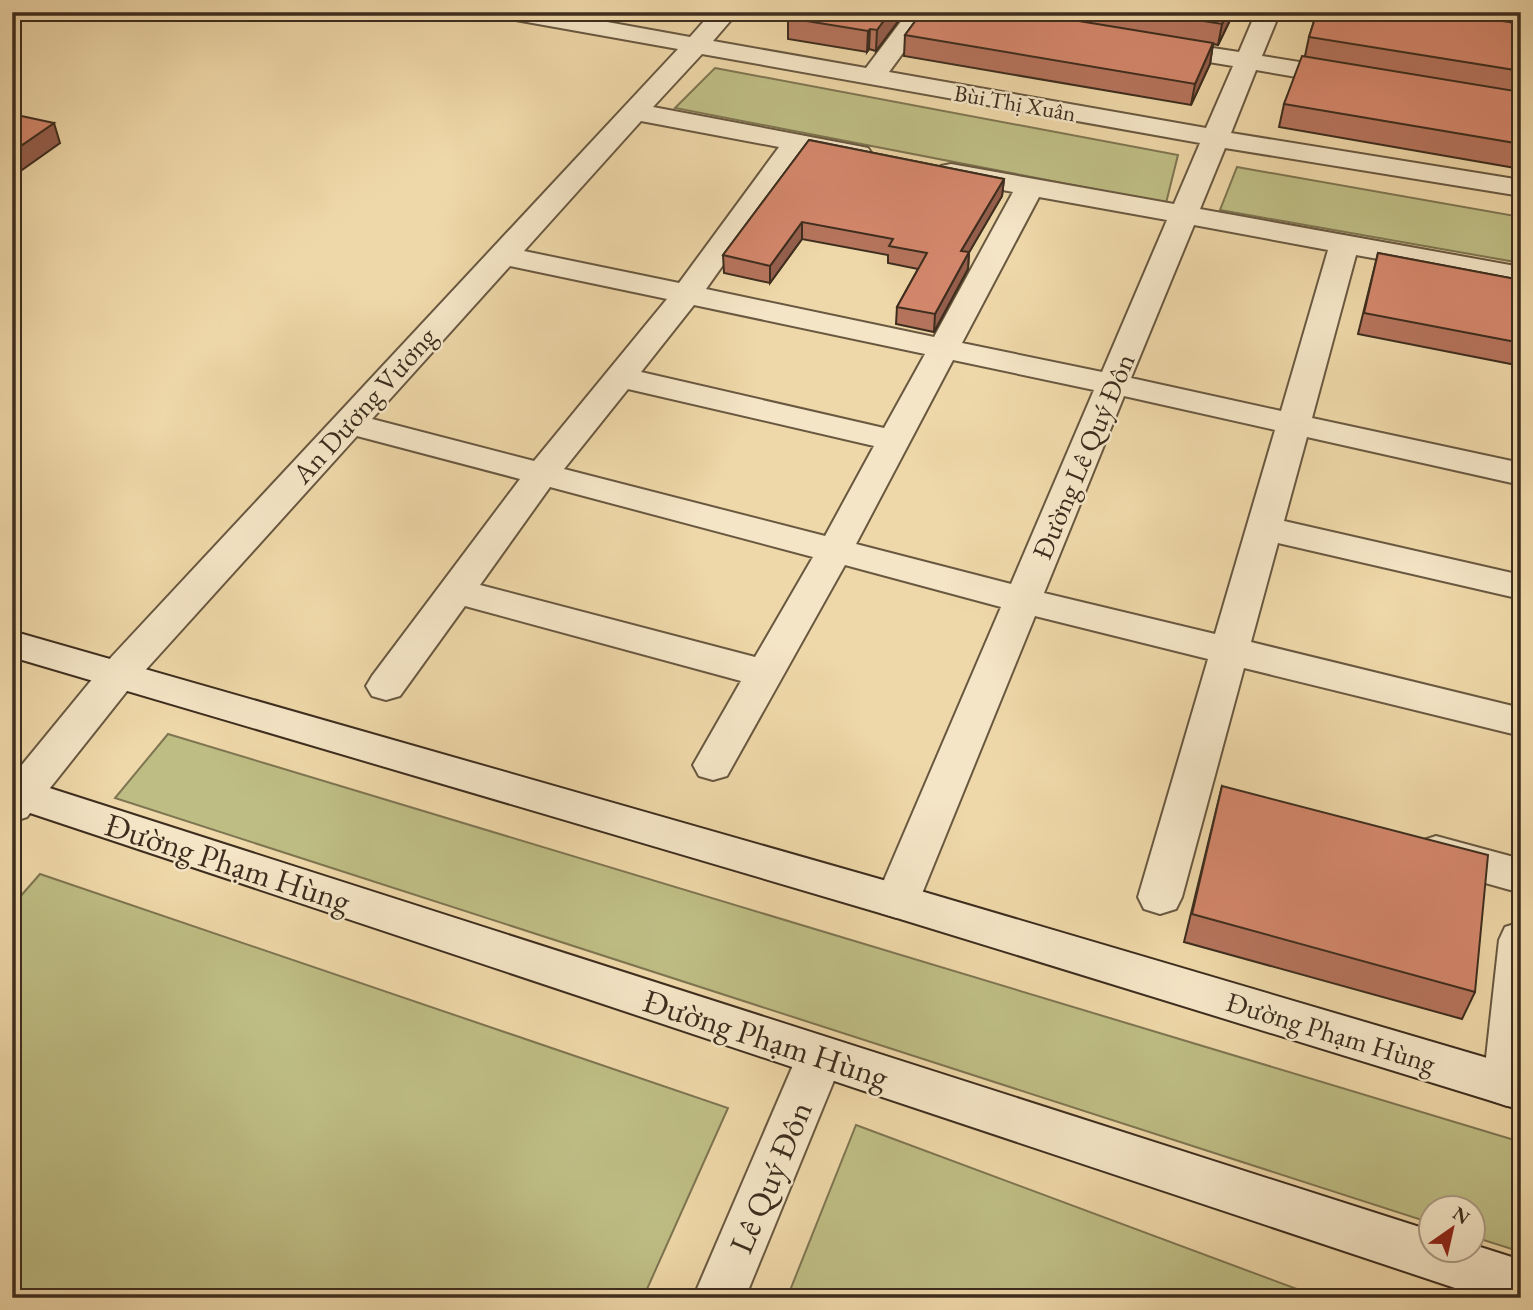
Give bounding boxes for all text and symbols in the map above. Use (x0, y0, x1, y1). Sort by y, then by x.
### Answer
street label: Bùi Thị Xuân (952, 78, 1078, 128)
street label: An Dương Vương (283, 318, 444, 492)
street label: Đường Lê Quý Đôn (1023, 347, 1143, 564)
street label: Đường Phạm Hùng (100, 803, 356, 923)
street label: Đường Phạm Hùng (638, 979, 894, 1099)
street label: Đường Phạm Hùng (1222, 983, 1441, 1081)
street label: Lê Quý Đôn (719, 1095, 822, 1260)
north arrow (1418, 1194, 1488, 1264)
text: N (1448, 1201, 1475, 1230)

